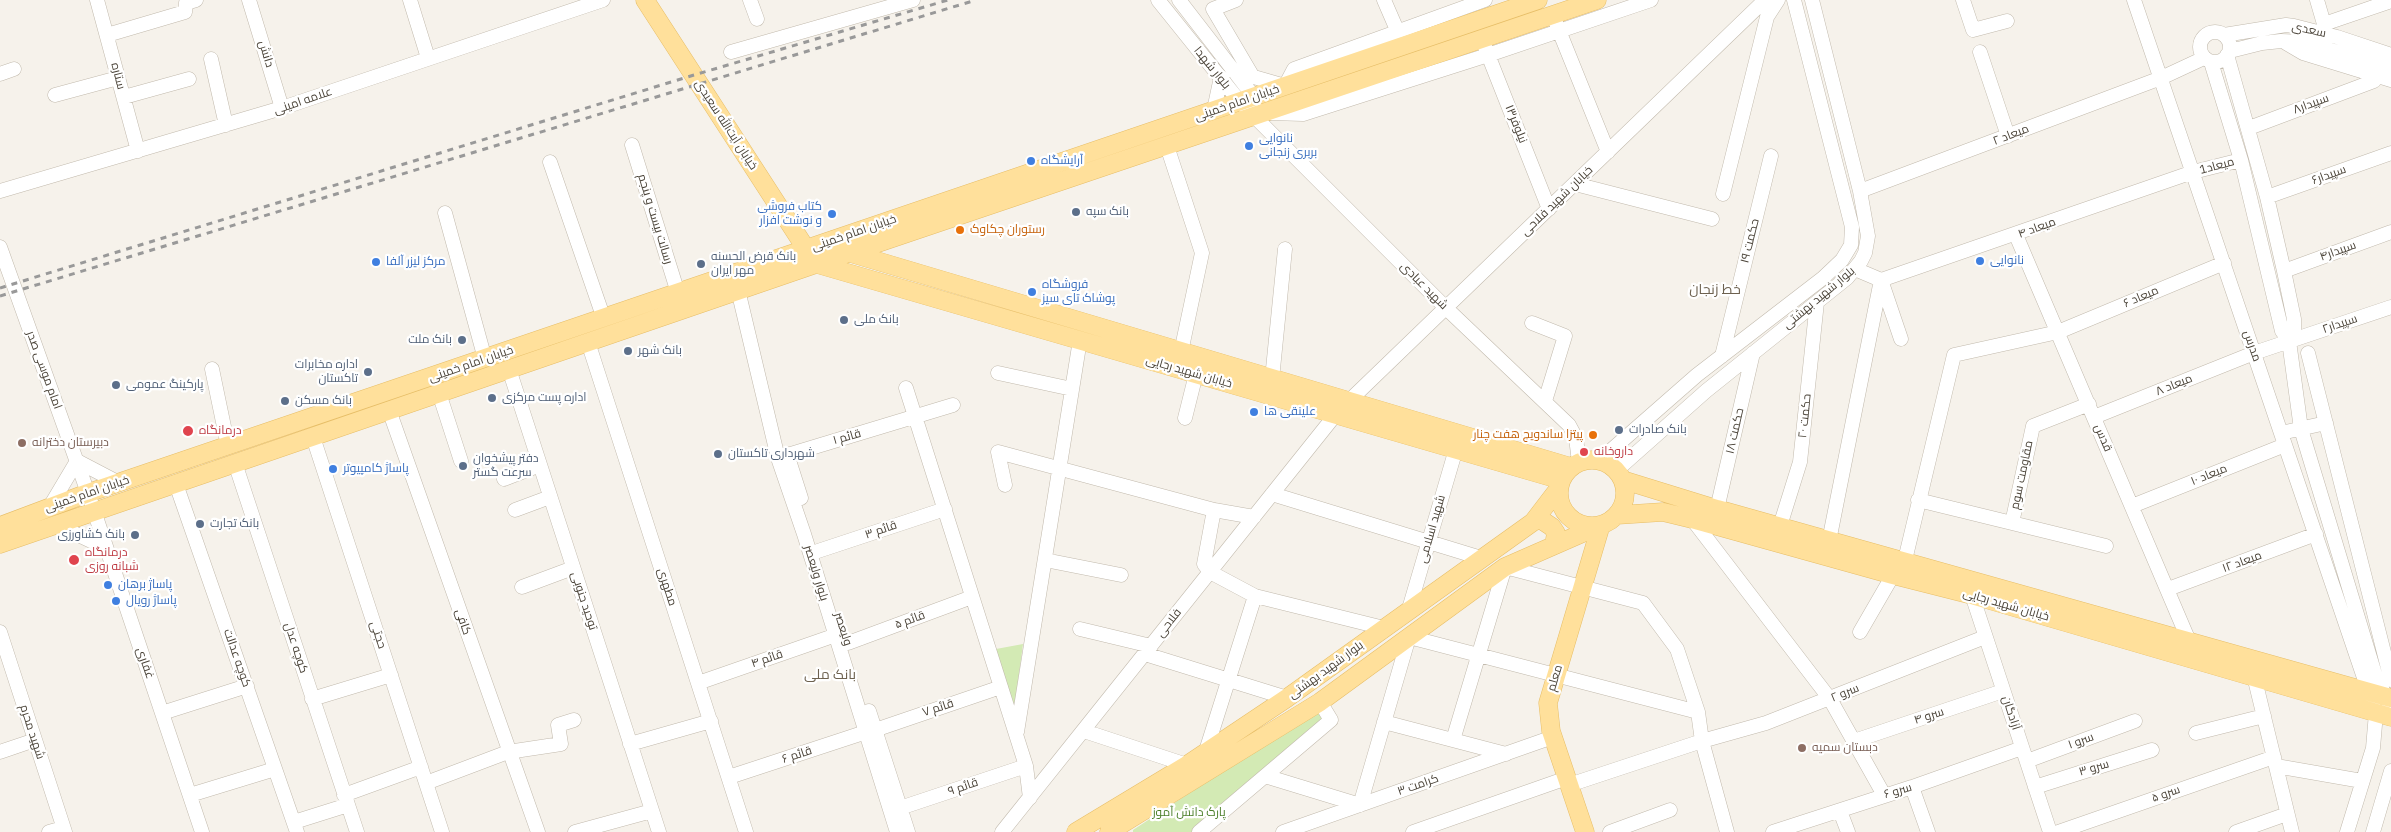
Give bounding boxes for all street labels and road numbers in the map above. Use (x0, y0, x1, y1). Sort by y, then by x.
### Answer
street label: سعدی (2291, 19, 2327, 41)
street label: دانش (255, 39, 277, 69)
street label: بلوار شهدا (1191, 44, 1233, 92)
street label: ستاره (108, 61, 128, 91)
street label: خیابان آیت‌الله سعیدی (692, 77, 760, 173)
street label: خیابان امام خمینی (1193, 82, 1281, 124)
street label: علامه امینی (272, 84, 334, 118)
street label: سپیدار۸ (2291, 91, 2331, 117)
street label: نیلوفر۱۳ (1502, 103, 1530, 145)
street label: میعاد ۲ (1991, 122, 2031, 148)
street label: میعاد1 (2198, 154, 2236, 178)
street label: سپیدار۶ (2310, 162, 2348, 188)
street label: خیابان شهید فلاحی (1518, 163, 1596, 239)
street label: رسالت بیست و پنجم (634, 172, 676, 266)
street label: خیابان امام خمینی (810, 212, 898, 254)
street label: میعاد ۴ (2016, 215, 2058, 241)
street label: حکمت ۱۹ (1738, 217, 1762, 265)
street label: سپیدار۴ (2318, 238, 2358, 264)
street label: شهید عبادی (1397, 259, 1451, 313)
street label: بلوار شهید بهشتی (1780, 264, 1858, 332)
street label: میعاد ۶ (2121, 283, 2161, 311)
street label: سپیدار۲ (2321, 311, 2359, 337)
street label: امام موسی صدر (23, 329, 65, 411)
street label: مدرس (2240, 329, 2264, 363)
street label: خیابان امام خمینی (427, 343, 515, 385)
street label: خیابان شهید رجایی (1144, 353, 1234, 391)
street label: میعاد ۸ (2153, 371, 2195, 399)
street label: حکمت ۲۰ (1796, 393, 1814, 439)
street label: حکمت ۱۸ (1723, 407, 1747, 455)
street label: قدس (2091, 422, 2115, 454)
street label: قائم ۱ (831, 426, 863, 448)
street label: مقاومت سوم (2008, 439, 2036, 511)
street label: میعاد ۱۰ (2189, 461, 2229, 489)
street label: خیابان امام خمینی (43, 473, 131, 515)
street label: شهید اسلامی (1415, 493, 1449, 565)
street label: قائم ۳ (863, 518, 899, 542)
street label: بلوار ولیعصر (801, 543, 831, 603)
street label: میعاد ۱۲ (2220, 548, 2264, 576)
street label: مطهری (654, 566, 680, 608)
street label: توحید جنوبی (568, 570, 600, 632)
street label: خیابان شهید رجایی (1961, 586, 2051, 624)
street label: فلاحی (1153, 606, 1185, 640)
street label: کافی (452, 607, 474, 637)
street label: قائم ۵ (893, 608, 927, 632)
street label: ولیعصر (831, 610, 855, 648)
street label: حجتی (367, 619, 389, 651)
street label: کوچه عدل (281, 621, 311, 675)
street label: کوچه عدالت (220, 627, 254, 689)
street label: بلوار شهید بهشتی (1286, 638, 1366, 702)
street label: غفاری (133, 645, 157, 681)
street label: قائم ۴ (749, 647, 785, 671)
street label: معلم (1544, 663, 1566, 693)
street label: سرو ۲ (1829, 681, 1861, 705)
street label: آزادگان (1999, 694, 2023, 732)
street label: قائم ۷ (920, 696, 956, 720)
street label: شهید محرم (16, 703, 48, 761)
street label: سرو ۴ (1912, 704, 1946, 728)
street label: سرو ۱ (2066, 730, 2096, 752)
street label: قائم ۶ (780, 743, 814, 767)
street label: سرو ۳ (2077, 757, 2111, 779)
street label: کرامت ۳ (1395, 771, 1441, 799)
street label: قائم ۹ (946, 775, 980, 799)
street label: سرو ۶ (1882, 780, 1914, 802)
street label: سرو ۵ (2150, 782, 2182, 806)

